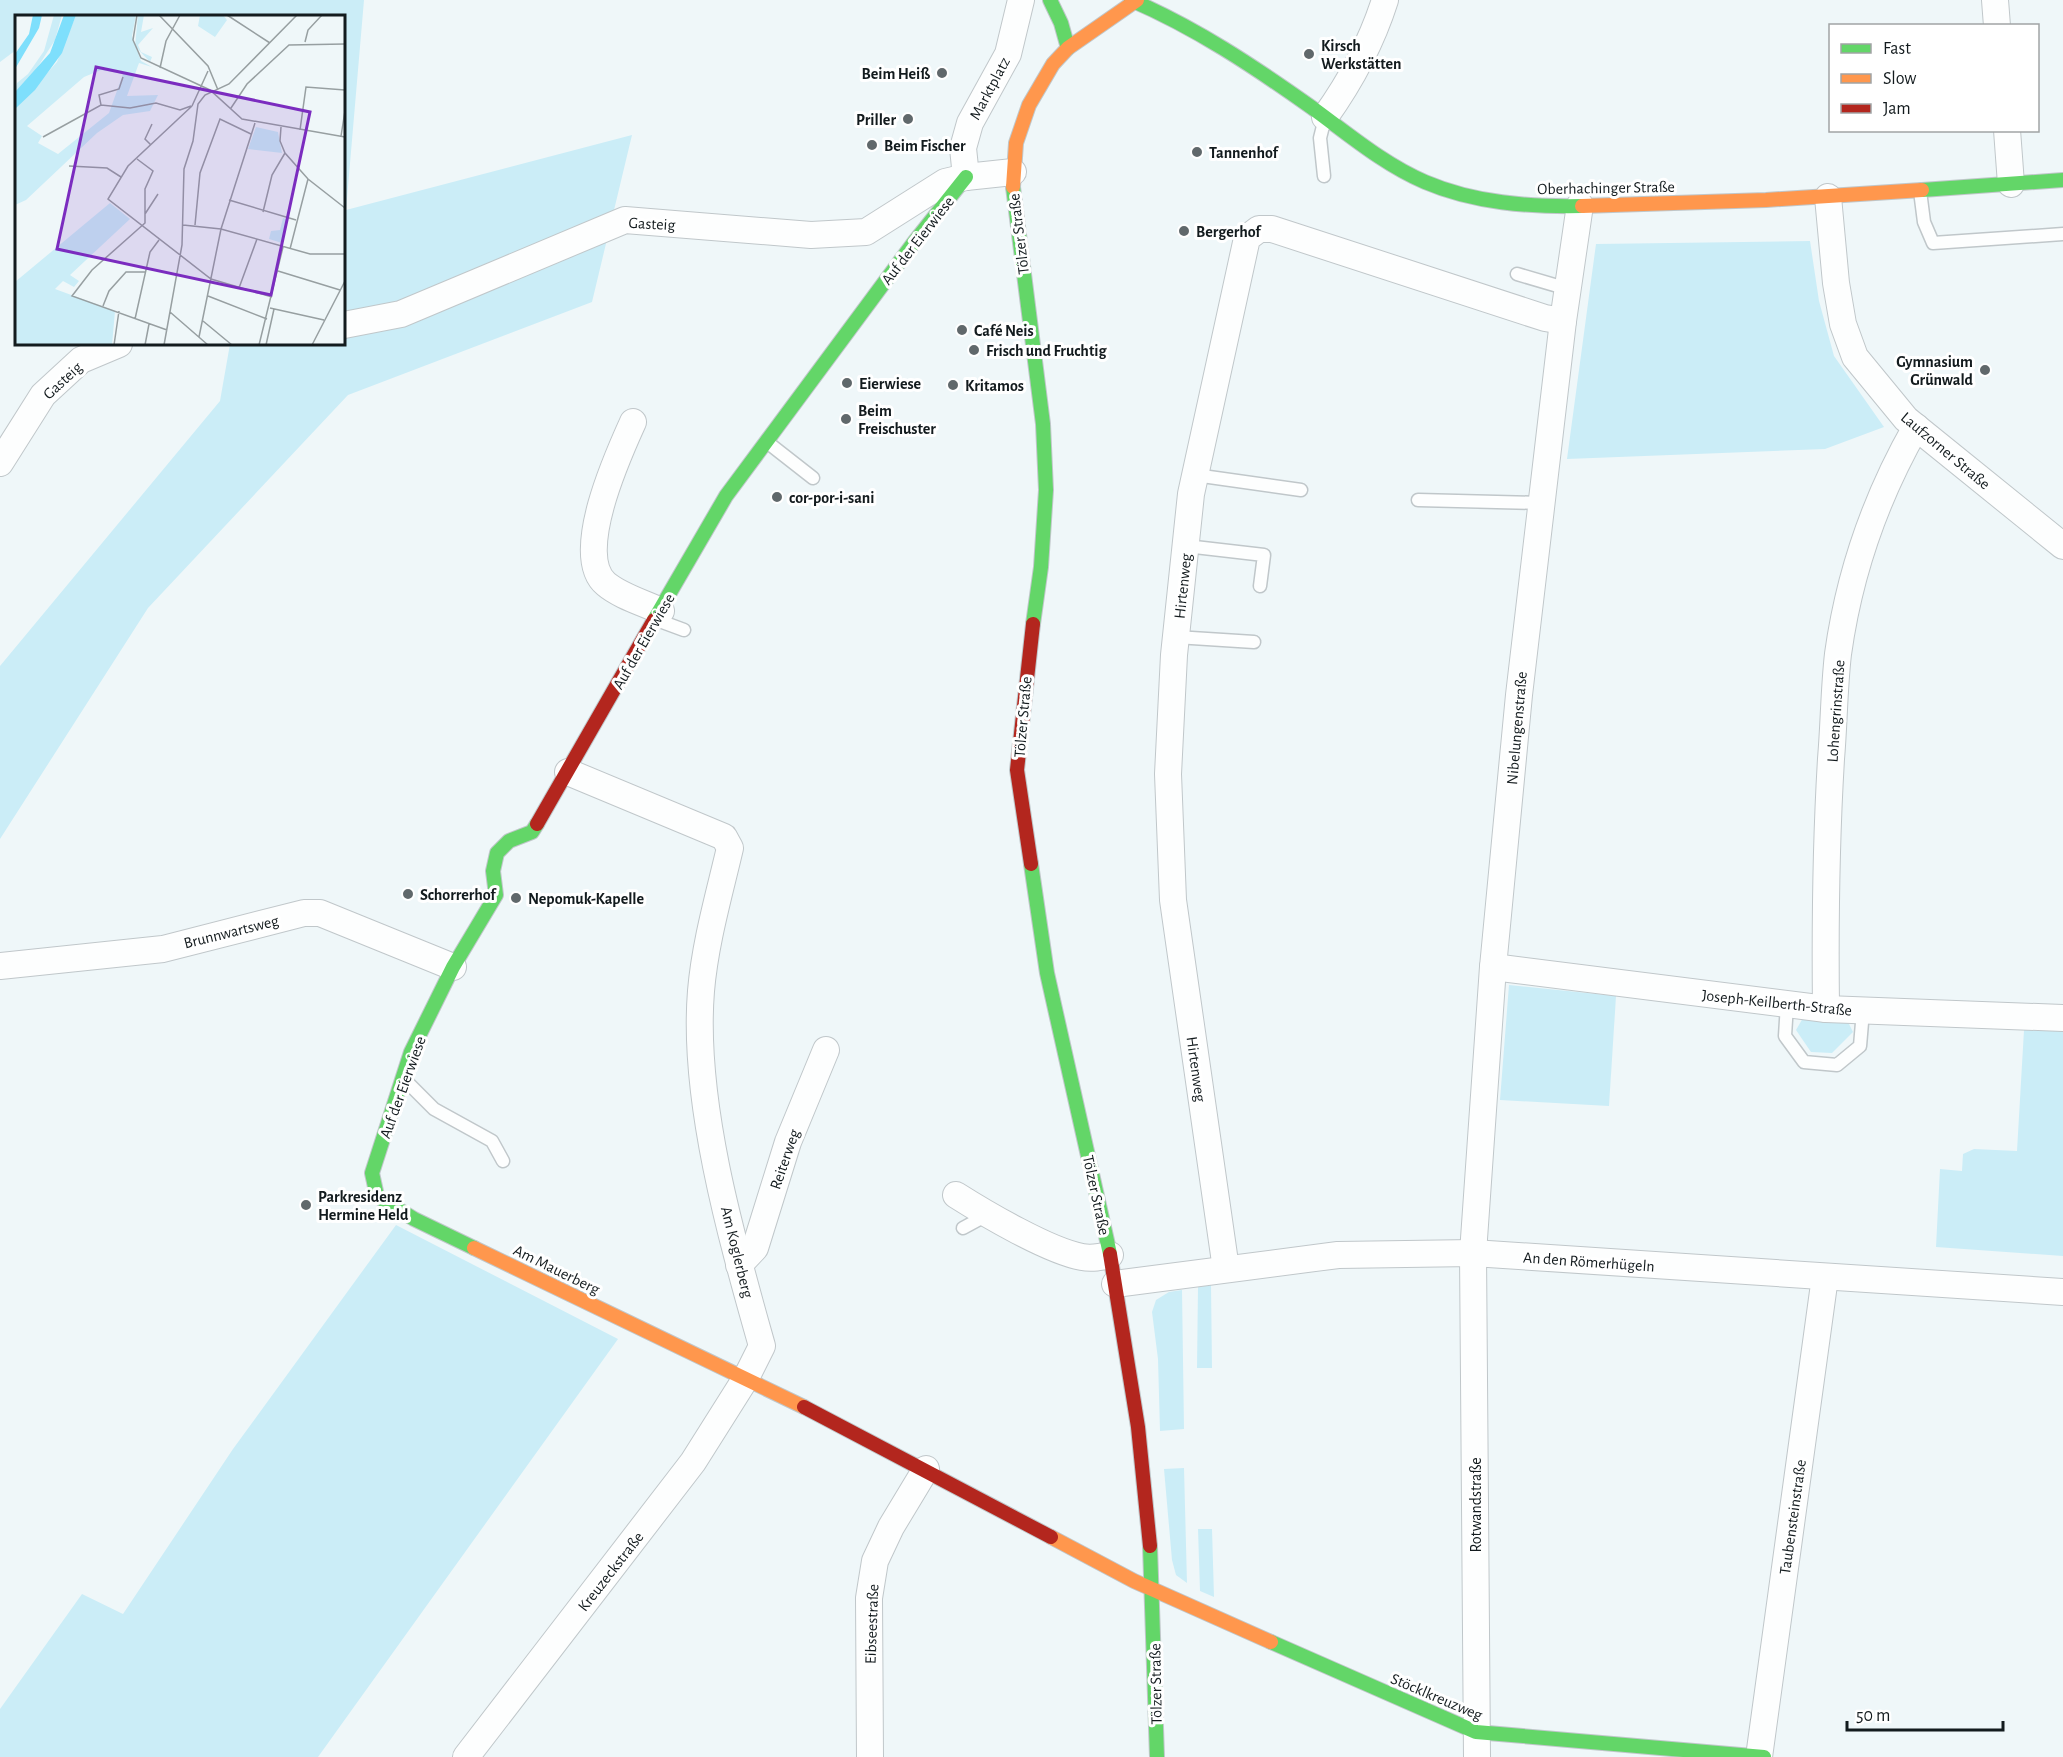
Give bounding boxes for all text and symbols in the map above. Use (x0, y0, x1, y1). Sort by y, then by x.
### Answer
inset map (15, 15, 345, 345)
legend (1829, 24, 2039, 132)
place label: Kirsch Werkstätten (1321, 38, 1402, 72)
text: Fast (1883, 40, 1911, 58)
marker: Kirsch Werkstätten (1302, 47, 1316, 61)
street label: Marktplatz (967, 54, 1013, 122)
place label: Beim Heiß (862, 66, 930, 82)
marker: Beim Heiß (935, 66, 949, 80)
text: Slow (1883, 70, 1916, 88)
text: Jam (1883, 100, 1911, 118)
place label: Priller (856, 112, 896, 128)
marker: Priller (901, 112, 915, 126)
marker: Beim Fischer (865, 138, 879, 152)
place label: Beim Fischer (884, 138, 966, 154)
marker: Tannenhof (1190, 145, 1204, 159)
place label: Tannenhof (1209, 145, 1280, 161)
street label: Oberhachinger Straße (1537, 179, 1675, 197)
street label: Tölzer Straße (1006, 192, 1032, 275)
street label: Auf der Eierwiese (878, 193, 957, 288)
street label: Gasteig (628, 215, 676, 233)
marker: Bergerhof (1177, 224, 1191, 238)
place label: Bergerhof (1196, 224, 1262, 240)
marker: Café Neis (955, 323, 969, 337)
place label: Café Neis (974, 323, 1034, 339)
marker: Frisch und Fruchtig (967, 343, 981, 357)
place label: Frisch und Fruchtig (986, 343, 1107, 359)
place label: Gymnasium Grünwald (1896, 354, 1974, 388)
street label: Gasteig (40, 359, 85, 403)
marker: Gymnasium Grünwald (1978, 363, 1992, 377)
marker: Eierwiese (840, 376, 854, 390)
place label: Eierwiese (859, 376, 922, 392)
marker: Kritamos (946, 378, 960, 392)
place label: Kritamos (965, 378, 1024, 394)
place label: Beim Freischuster (858, 403, 936, 437)
street label: Laufzorner Straße (1898, 409, 1993, 493)
marker: Beim Freischuster (839, 412, 853, 426)
marker: cor-por-i-sani (770, 490, 784, 504)
place label: cor-por-i-sani (789, 490, 875, 506)
street label: Hirtenweg (1172, 552, 1194, 620)
street label: Auf der Eierwiese (610, 591, 678, 692)
street label: Lohengrinstraße (1824, 659, 1848, 763)
street label: Nibelungenstraße (1504, 671, 1530, 785)
street label: Tölzer Straße (1011, 676, 1035, 758)
marker: Schorrerhof (401, 887, 415, 901)
place label: Schorrerhof (420, 887, 497, 903)
marker: Nepomuk-Kapelle (509, 891, 523, 905)
place label: Nepomuk-Kapelle (528, 891, 645, 907)
street label: Brunnwartsweg (182, 912, 281, 951)
street label: Joseph-Keilberth-Straße (1701, 987, 1853, 1019)
street label: Auf der Eierwiese (377, 1034, 429, 1141)
street label: Hirtenweg (1184, 1035, 1209, 1103)
street label: Reiterweg (767, 1127, 803, 1192)
street label: Tölzer Straße (1080, 1154, 1112, 1237)
place label: Parkresidenz Hermine Held (318, 1189, 409, 1223)
marker: Parkresidenz Hermine Held (299, 1198, 313, 1212)
street label: Am Koglerberg (718, 1205, 756, 1300)
street label: Am Mauerberg (511, 1242, 602, 1298)
street label: An den Römerhügeln (1523, 1249, 1655, 1275)
street label: Rotwandstraße (1468, 1457, 1484, 1553)
street label: Taubensteinstraße (1777, 1459, 1809, 1576)
street label: Kreuzeckstraße (575, 1529, 647, 1614)
street label: Eibseestraße (863, 1584, 881, 1664)
street label: Tölzer Straße (1147, 1643, 1165, 1725)
street label: Stöcklkreuzweg (1388, 1670, 1485, 1723)
scale bar (1847, 1694, 2003, 1732)
text: 50 m (1856, 1707, 1890, 1725)

